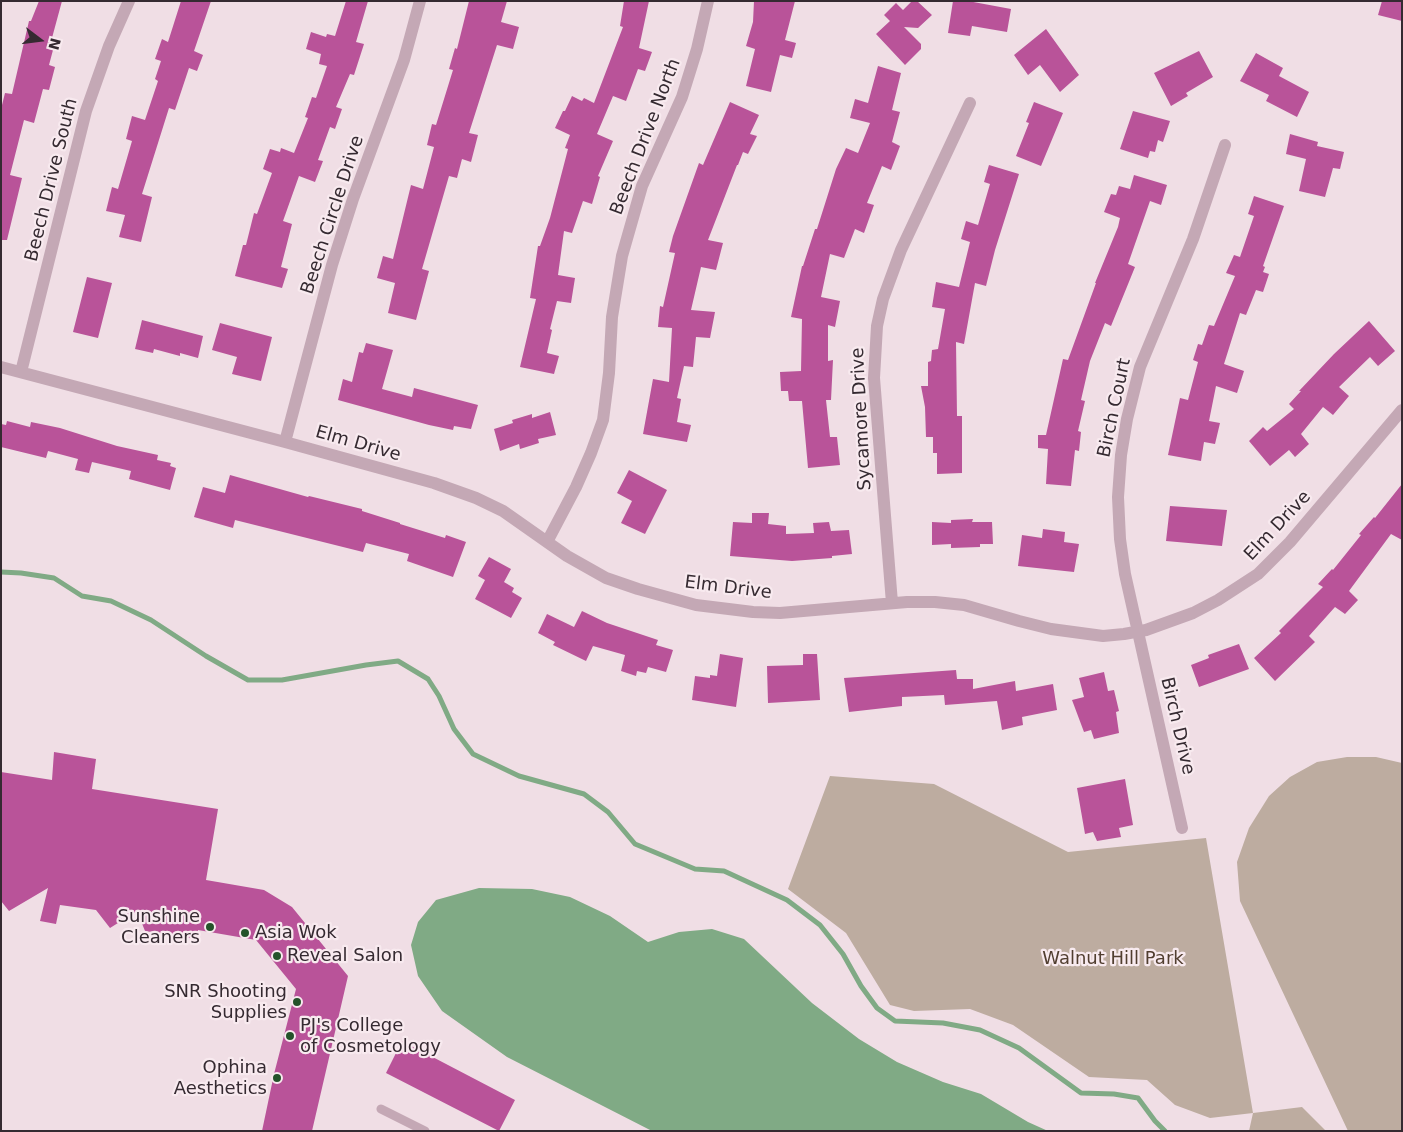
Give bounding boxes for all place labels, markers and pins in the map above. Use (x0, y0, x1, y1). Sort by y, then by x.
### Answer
place label: Sunshine Cleaners (117, 906, 200, 949)
marker: Sunshine Cleaners (204, 921, 216, 933)
place label: Asia Wok (255, 922, 337, 944)
marker: Asia Wok (239, 927, 251, 939)
place label: Reveal Salon (287, 945, 403, 967)
marker: Reveal Salon (271, 950, 283, 962)
place label: SNR Shooting Supplies (164, 981, 287, 1024)
marker: SNR Shooting Supplies (291, 996, 303, 1008)
place label: PJ's College of Cosmetology (300, 1015, 441, 1058)
marker: PJ's College of Cosmetology (284, 1030, 296, 1042)
place label: Ophina Aesthetics (174, 1057, 267, 1100)
marker: Ophina Aesthetics (271, 1072, 283, 1084)

